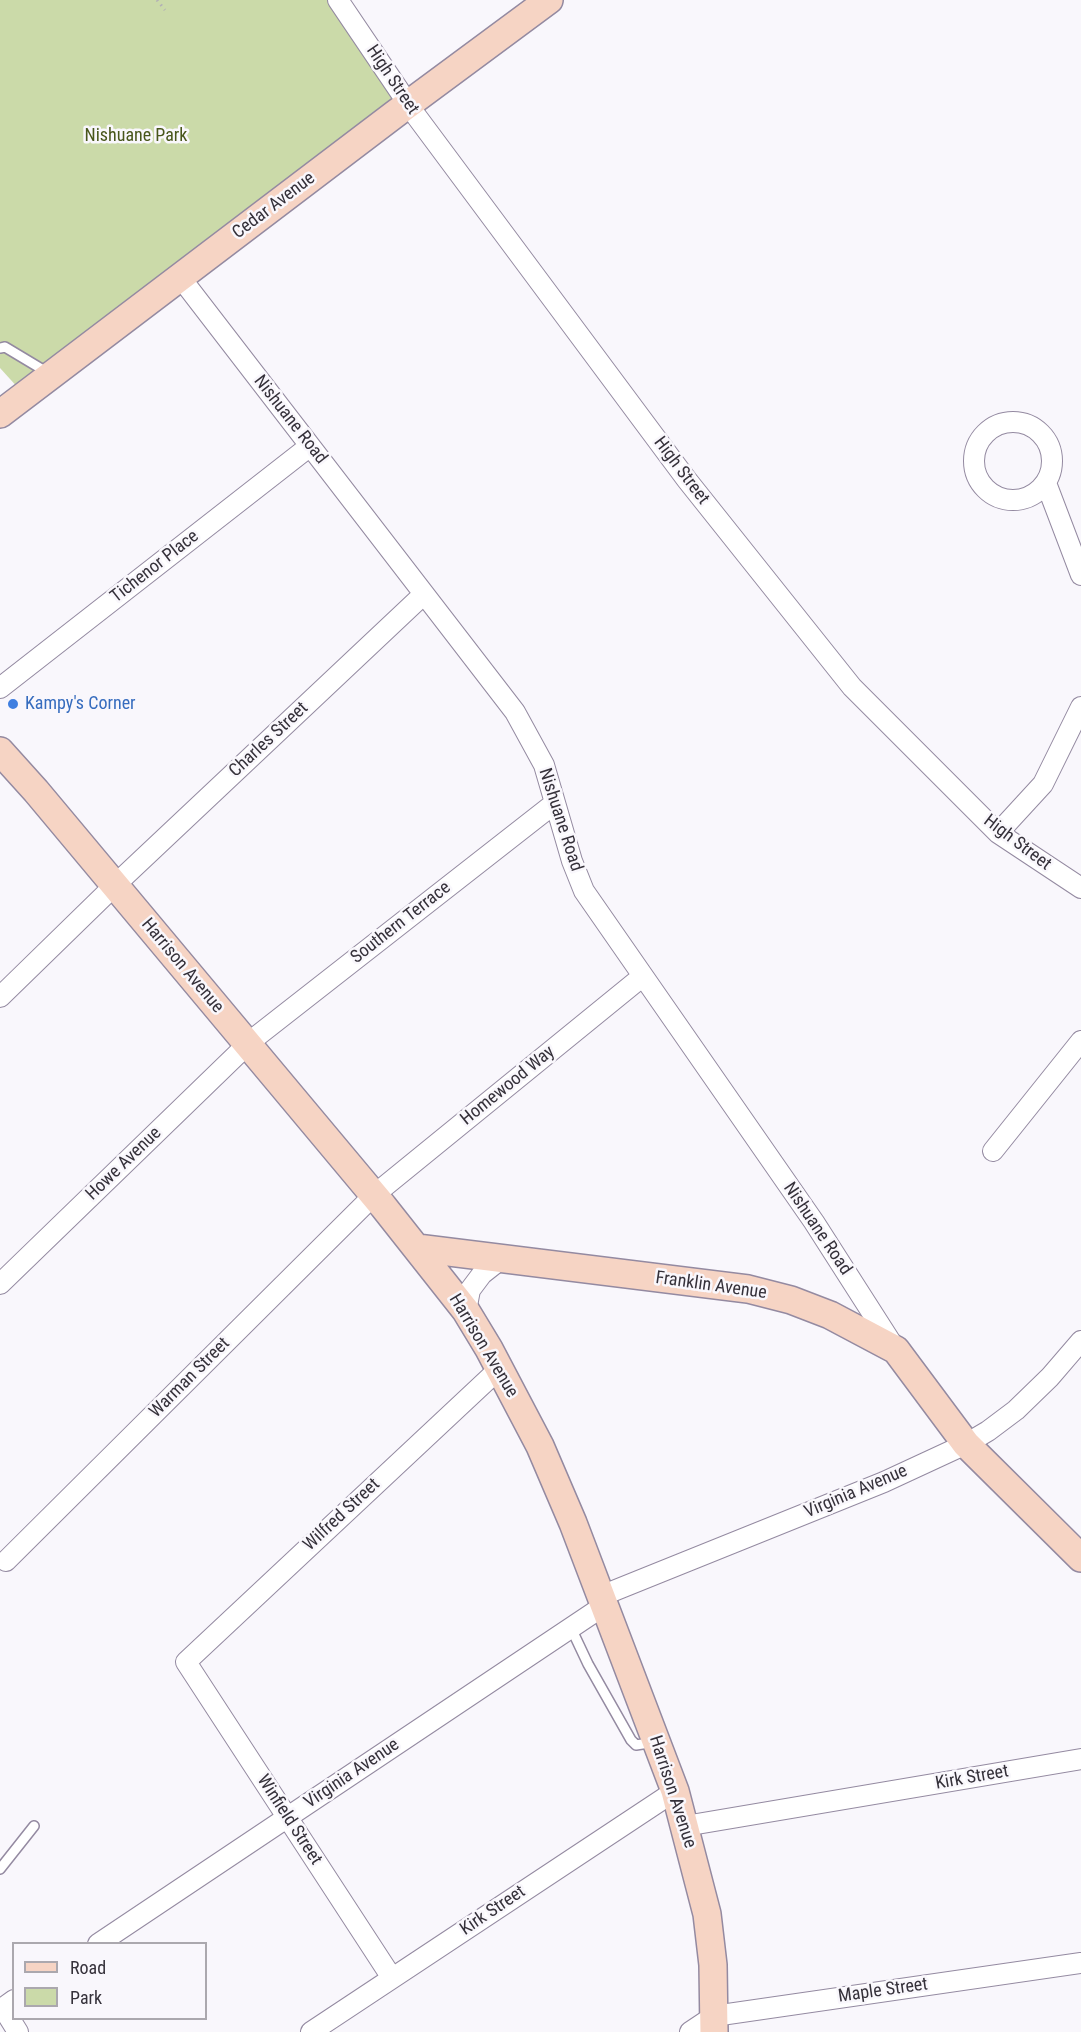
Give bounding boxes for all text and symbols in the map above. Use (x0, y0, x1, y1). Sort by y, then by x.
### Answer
street label: High Street (361, 41, 423, 119)
park label: Nishuane Park (85, 125, 187, 147)
street label: Cedar Avenue (229, 168, 319, 244)
street label: Nishuane Road (249, 371, 331, 469)
street label: High Street (649, 433, 713, 509)
street label: Tichenor Place (107, 526, 203, 608)
place label: Kampy's Corner (25, 693, 136, 715)
marker: Kampy's Corner (6, 697, 20, 711)
street label: Charles Street (225, 698, 313, 782)
street label: Nishuane Road (533, 766, 587, 874)
street label: High Street (979, 811, 1055, 875)
street label: Southern Terrace (347, 877, 455, 969)
street label: Harrison Avenue (136, 914, 228, 1018)
street label: Homewood Way (457, 1042, 559, 1130)
street label: Howe Avenue (82, 1123, 166, 1205)
street label: Nishuane Road (778, 1179, 856, 1279)
street label: Franklin Avenue (654, 1268, 768, 1304)
street label: Harrison Avenue (444, 1290, 522, 1402)
street label: Warman Street (145, 1333, 235, 1423)
street label: Virginia Avenue (801, 1461, 911, 1523)
street label: Wilfred Street (299, 1474, 385, 1556)
street label: Harrison Avenue (644, 1733, 700, 1851)
street label: Virginia Avenue (300, 1734, 404, 1814)
street label: Kirk Street (934, 1761, 1010, 1795)
street label: Winfield Street (252, 1771, 326, 1869)
street label: Kirk Street (456, 1881, 530, 1941)
legend (12, 1942, 207, 2020)
text: Road (70, 1957, 106, 1978)
street label: Maple Street (837, 1974, 929, 2008)
text: Park (70, 1987, 102, 2008)

